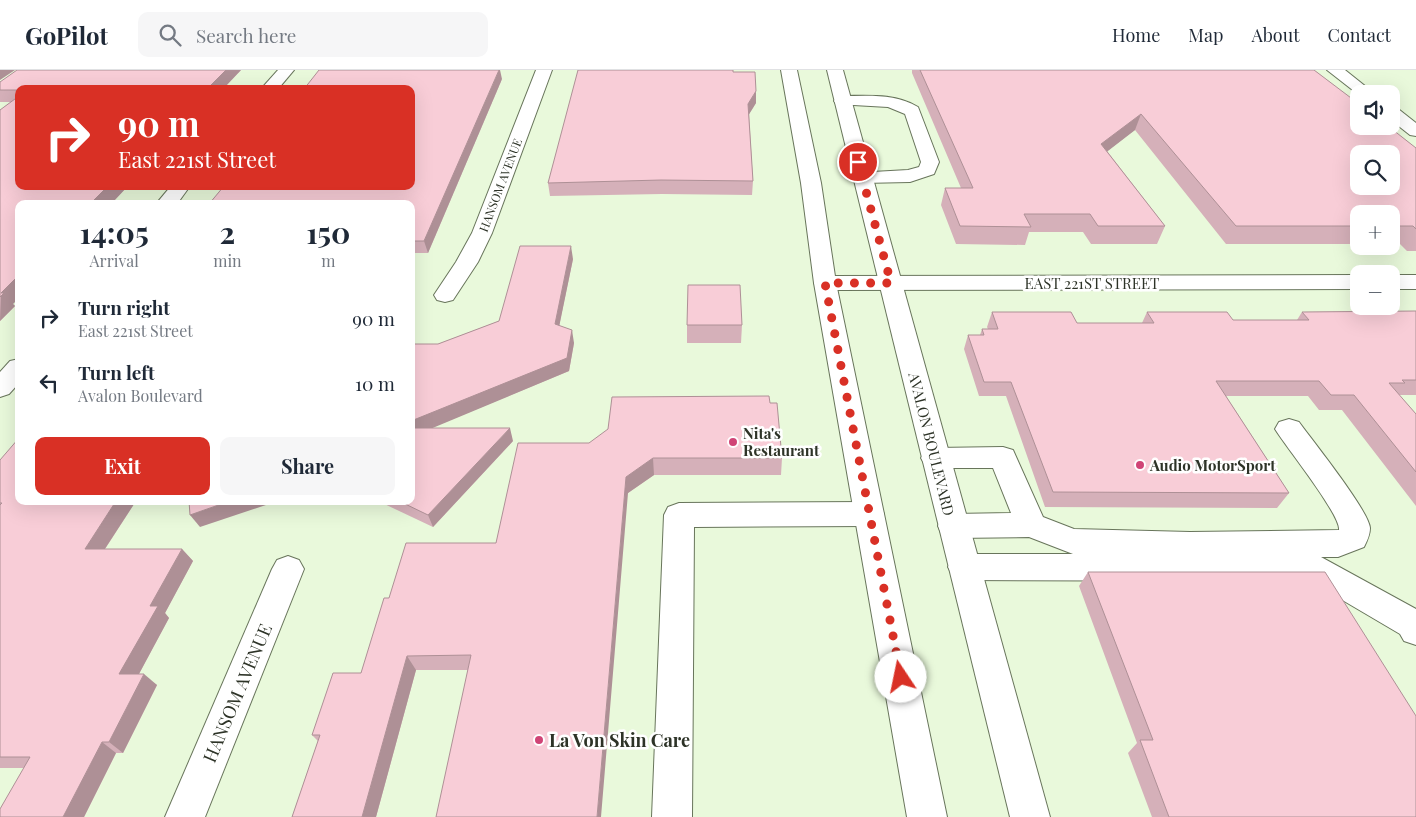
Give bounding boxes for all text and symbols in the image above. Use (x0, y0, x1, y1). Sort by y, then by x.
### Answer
search box (138, 12, 488, 57)
text: GoPilot (25, 19, 108, 51)
icon: search (156, 21, 184, 49)
text: Search here (196, 22, 296, 48)
text: Home (1112, 23, 1160, 47)
text: Map (1188, 23, 1223, 47)
text: About (1251, 23, 1300, 47)
text: Contact (1328, 23, 1391, 47)
map controls (1350, 85, 1400, 315)
button: sound (1350, 85, 1400, 135)
text: 90 m (118, 99, 200, 146)
icon: right (35, 105, 100, 170)
street label: HANSOM AVENUE (475, 136, 525, 234)
pin (837, 141, 879, 183)
text: East 221st Street (118, 144, 276, 174)
button: search (1350, 145, 1400, 195)
icon: arrive (844, 148, 872, 176)
button: + (1350, 205, 1400, 255)
text: 14:05 (80, 212, 149, 252)
text: 2 (220, 212, 235, 252)
text: 150 (306, 212, 350, 252)
text: Arrival (89, 250, 139, 271)
text: min (213, 250, 242, 271)
text: m (321, 250, 335, 271)
button: − (1350, 265, 1400, 315)
street label: EAST 221ST STREET (1025, 273, 1159, 293)
text: Turn right (78, 294, 170, 320)
icon: right (35, 304, 63, 332)
text: 90 m (352, 305, 395, 331)
text: East 221st Street (78, 320, 193, 341)
text: Turn left (78, 359, 155, 385)
icon: left (35, 369, 63, 397)
street label: AVALON BOULEVARD (904, 369, 960, 518)
text: 10 m (355, 370, 395, 396)
text: Avalon Boulevard (78, 385, 203, 406)
place label: Nita's Restaurant (743, 423, 820, 460)
marker: Nita's Restaurant (727, 436, 739, 448)
button: Exit (35, 437, 210, 495)
button: Share (220, 437, 395, 495)
place label: Audio MotorSport (1149, 455, 1276, 475)
marker: Audio MotorSport (1134, 459, 1146, 471)
street label: HANSOM AVENUE (197, 620, 277, 766)
position arrow (874, 650, 926, 702)
place label: La Von Skin Care (549, 728, 690, 752)
marker: La Von Skin Care (533, 734, 545, 746)

